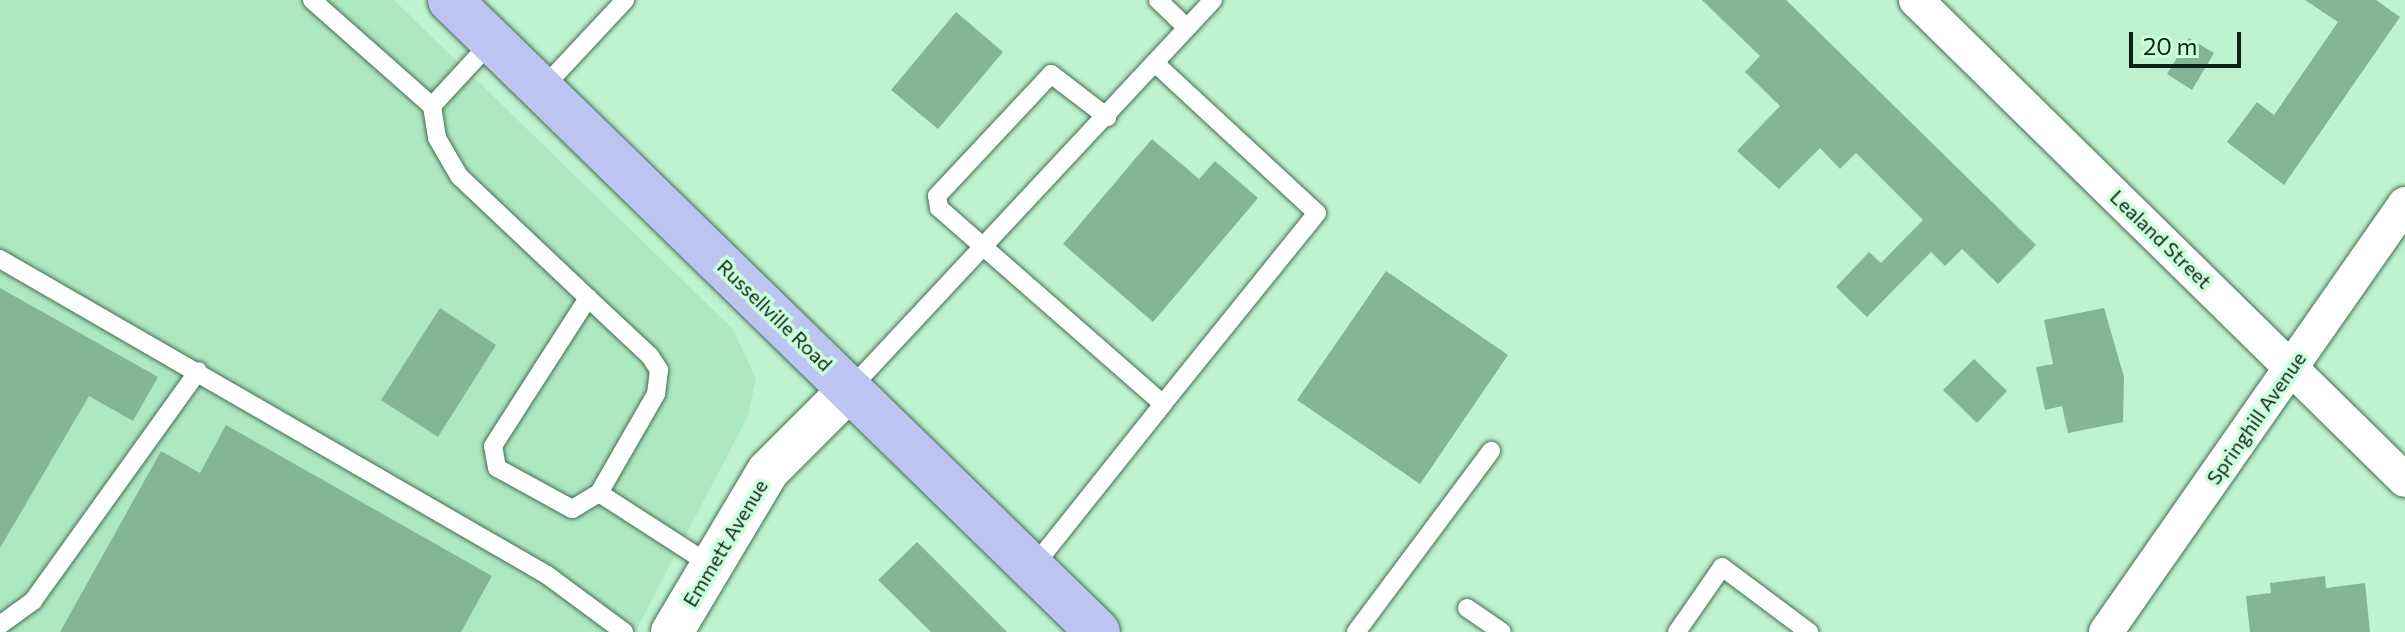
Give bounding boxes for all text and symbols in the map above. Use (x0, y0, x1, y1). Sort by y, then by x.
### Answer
scale bar (2133, 16, 2245, 66)
text: 20 m (2143, 31, 2197, 60)
street label: Lealand Street (2105, 185, 2217, 293)
street label: Russellville Road (713, 254, 837, 376)
street label: Springhill Avenue (2201, 347, 2311, 489)
street label: Emmett Avenue (678, 475, 772, 611)

